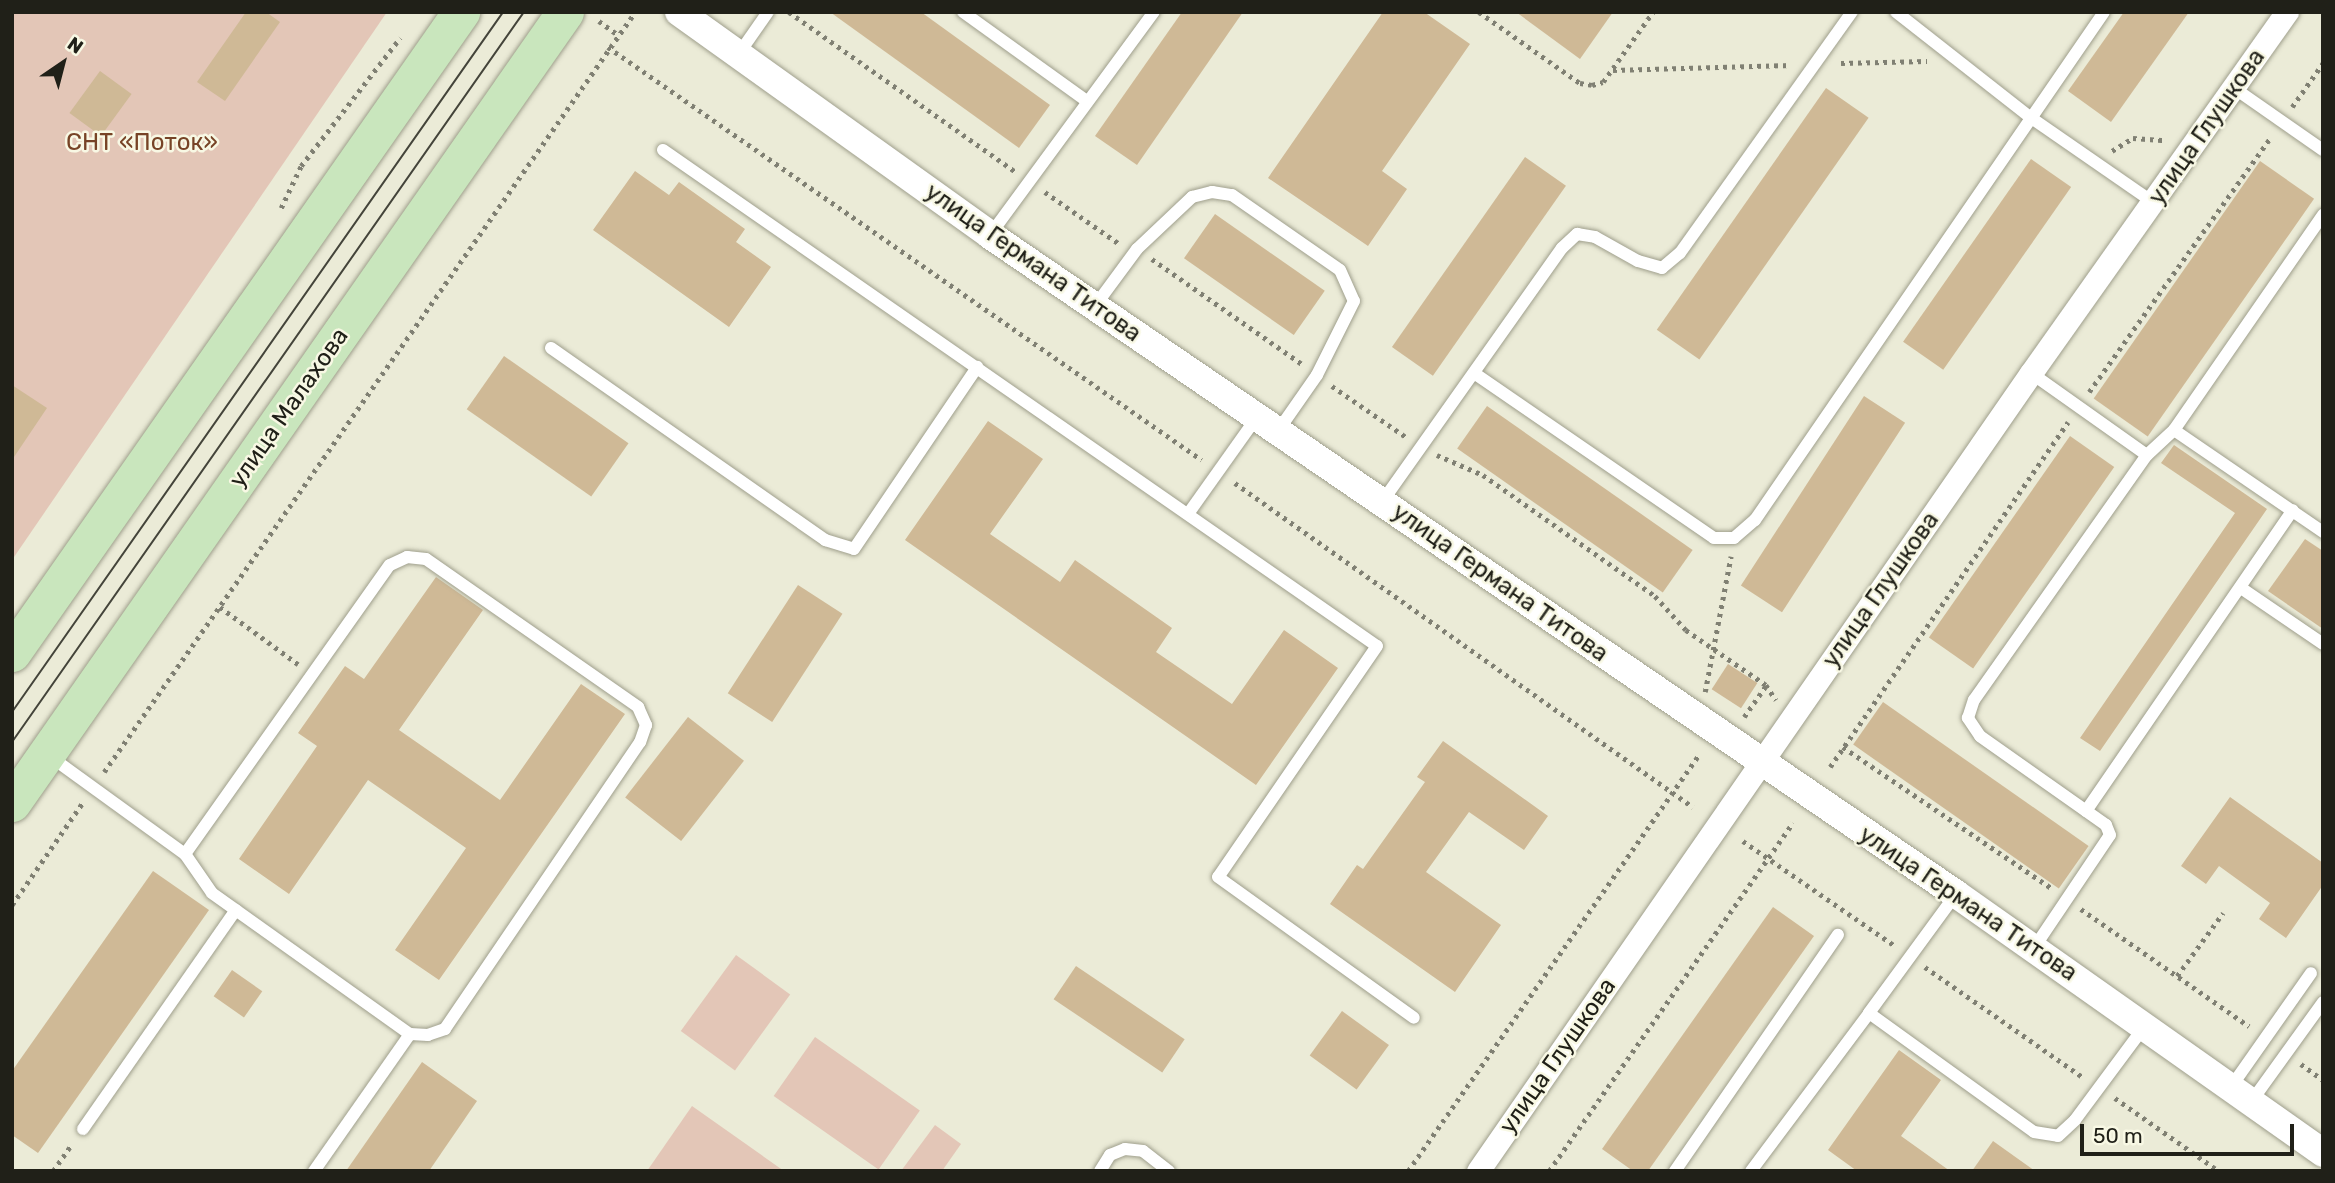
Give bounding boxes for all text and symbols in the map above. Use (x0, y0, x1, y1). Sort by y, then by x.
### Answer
north arrow (28, 28, 98, 98)
text: N (63, 32, 88, 59)
street label: улица Глушкова (2143, 44, 2271, 210)
park label: СНТ «Поток» (66, 129, 218, 157)
street label: улица Германа Титова (920, 178, 1146, 348)
street label: улица Малахова (223, 323, 355, 493)
street label: улица Германа Титова (1387, 498, 1613, 668)
street label: улица Глушкова (1817, 507, 1945, 673)
street label: улица Германа Титова (1853, 820, 2083, 988)
street label: улица Глушкова (1494, 973, 1622, 1139)
scale bar (2083, 1110, 2296, 1154)
text: 50 m (2093, 1123, 2143, 1148)

